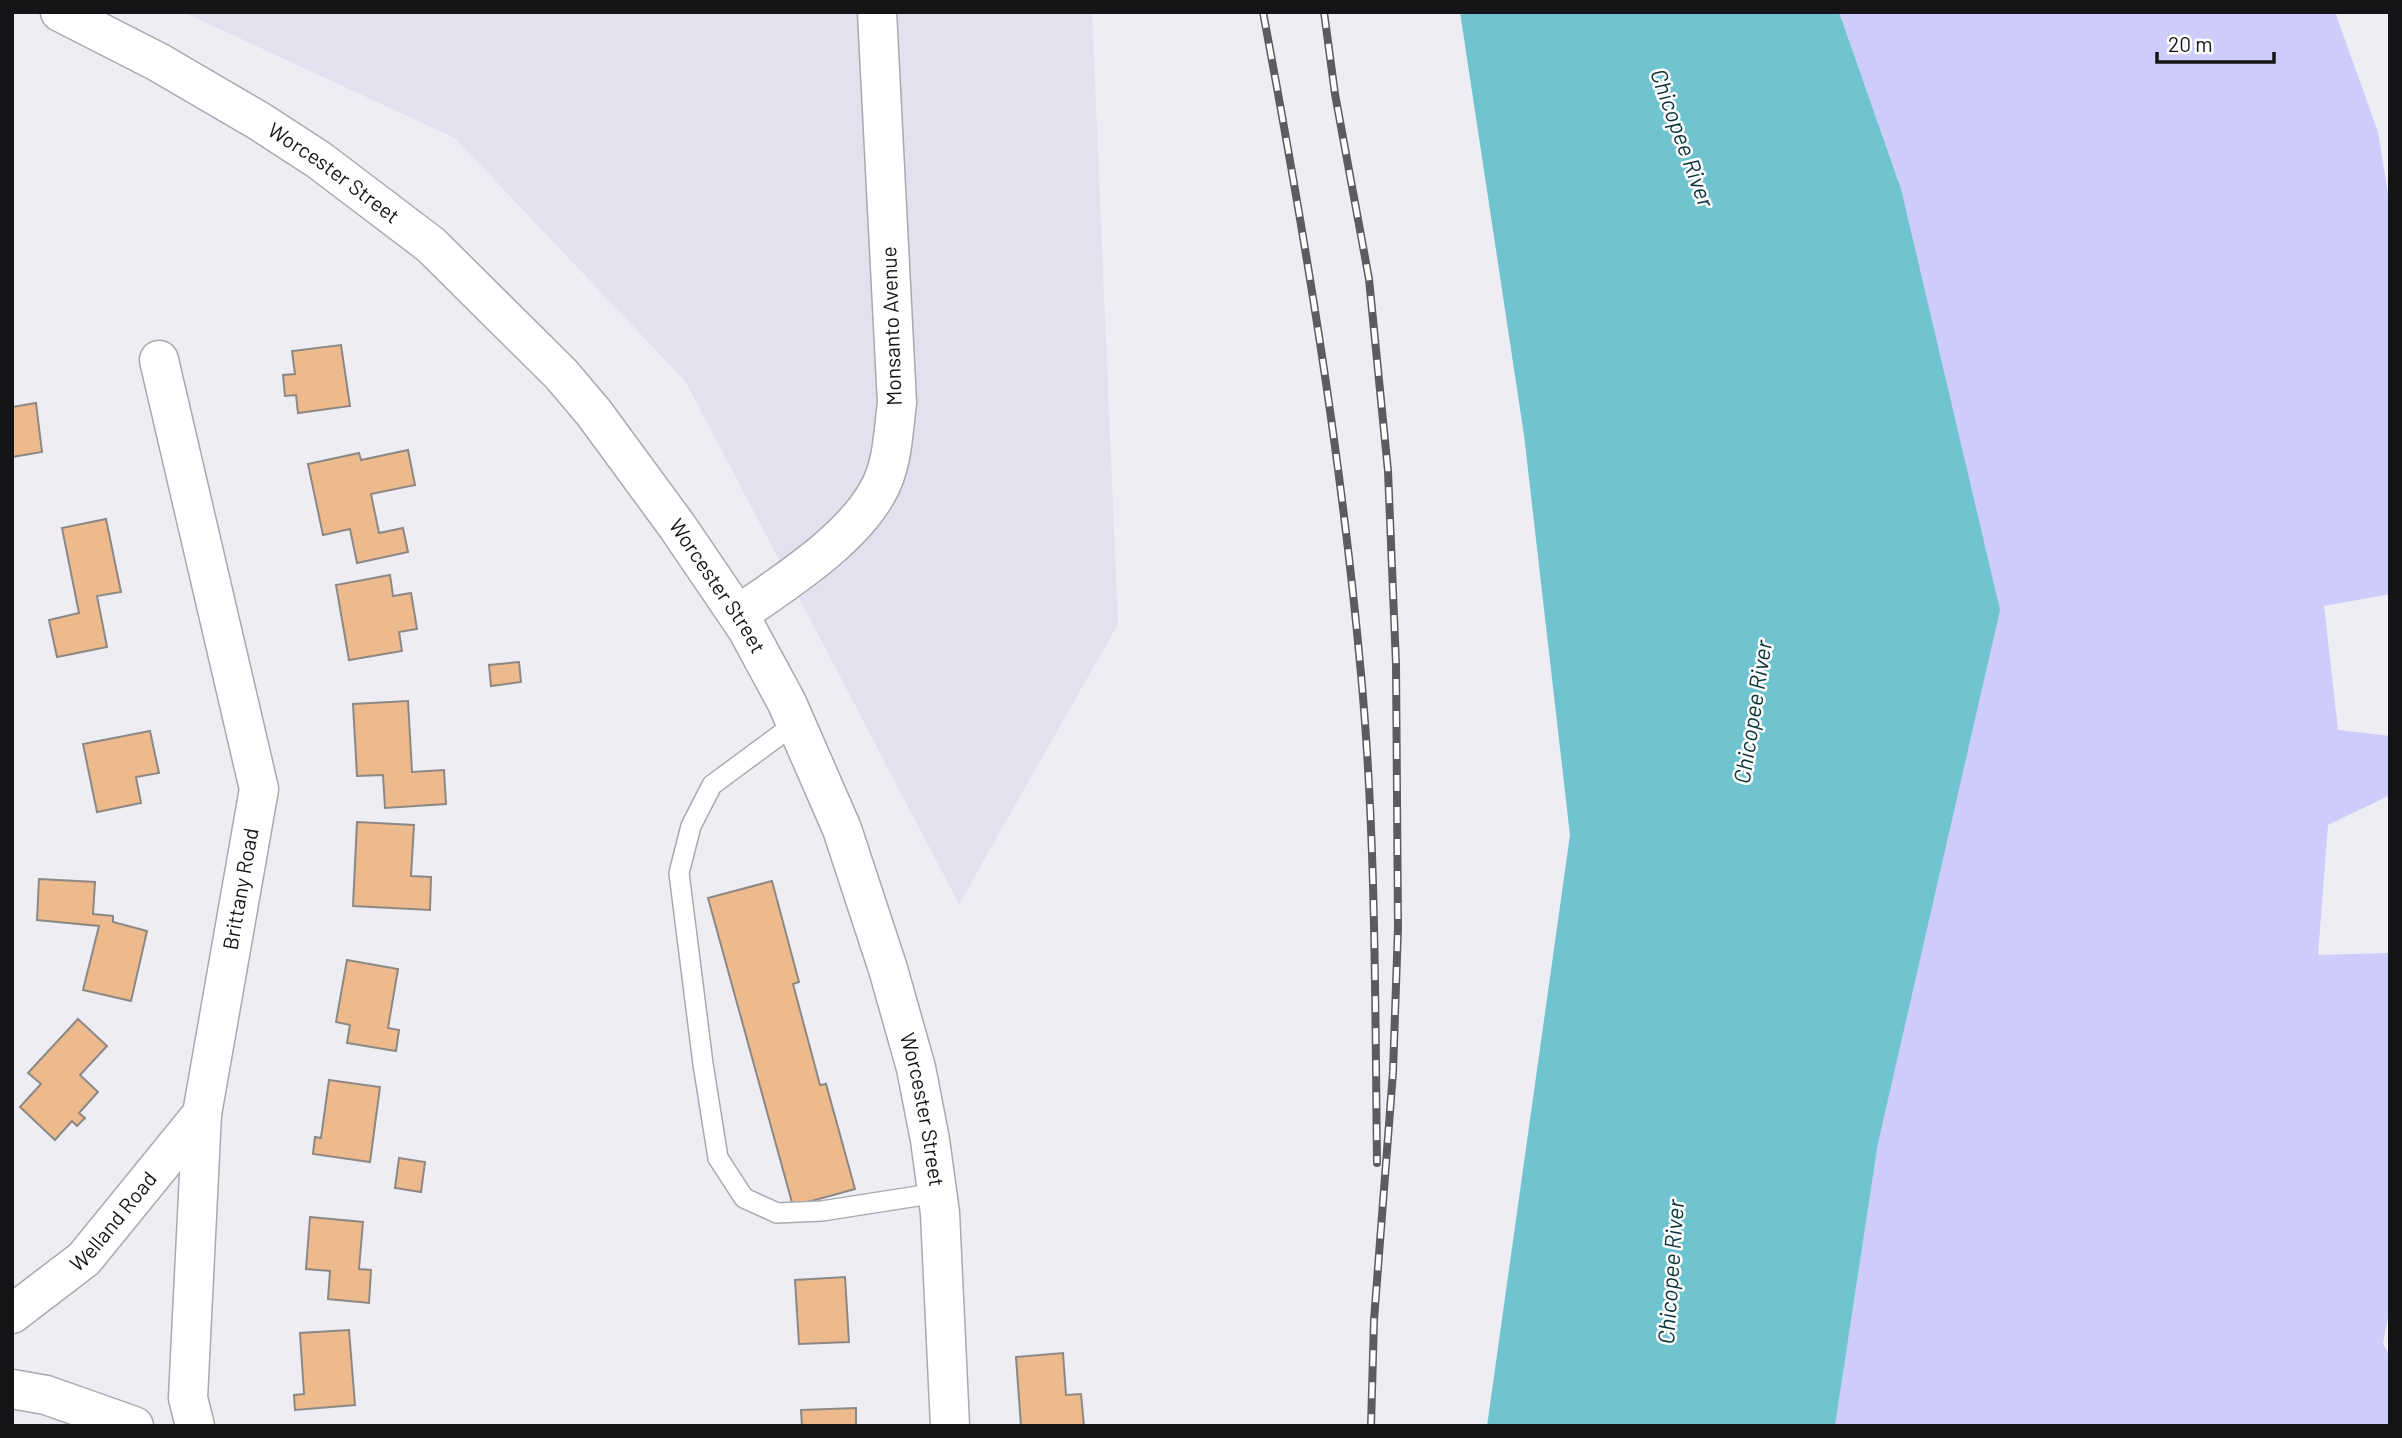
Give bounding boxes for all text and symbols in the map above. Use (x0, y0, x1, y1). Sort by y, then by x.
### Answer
scale bar (2157, 21, 2274, 65)
text: 20 m (2168, 31, 2213, 56)
water label: Chicopee River (1645, 65, 1721, 211)
street label: Worcester Street (264, 116, 405, 228)
street label: Monsanto Avenue (875, 246, 906, 406)
street label: Worcester Street (665, 513, 772, 657)
water label: Chicopee River (1727, 637, 1777, 786)
street label: Brittany Road (216, 826, 263, 952)
street label: Worcester Street (896, 1029, 950, 1188)
street label: Welland Road (65, 1166, 161, 1276)
water label: Chicopee River (1651, 1198, 1689, 1345)

